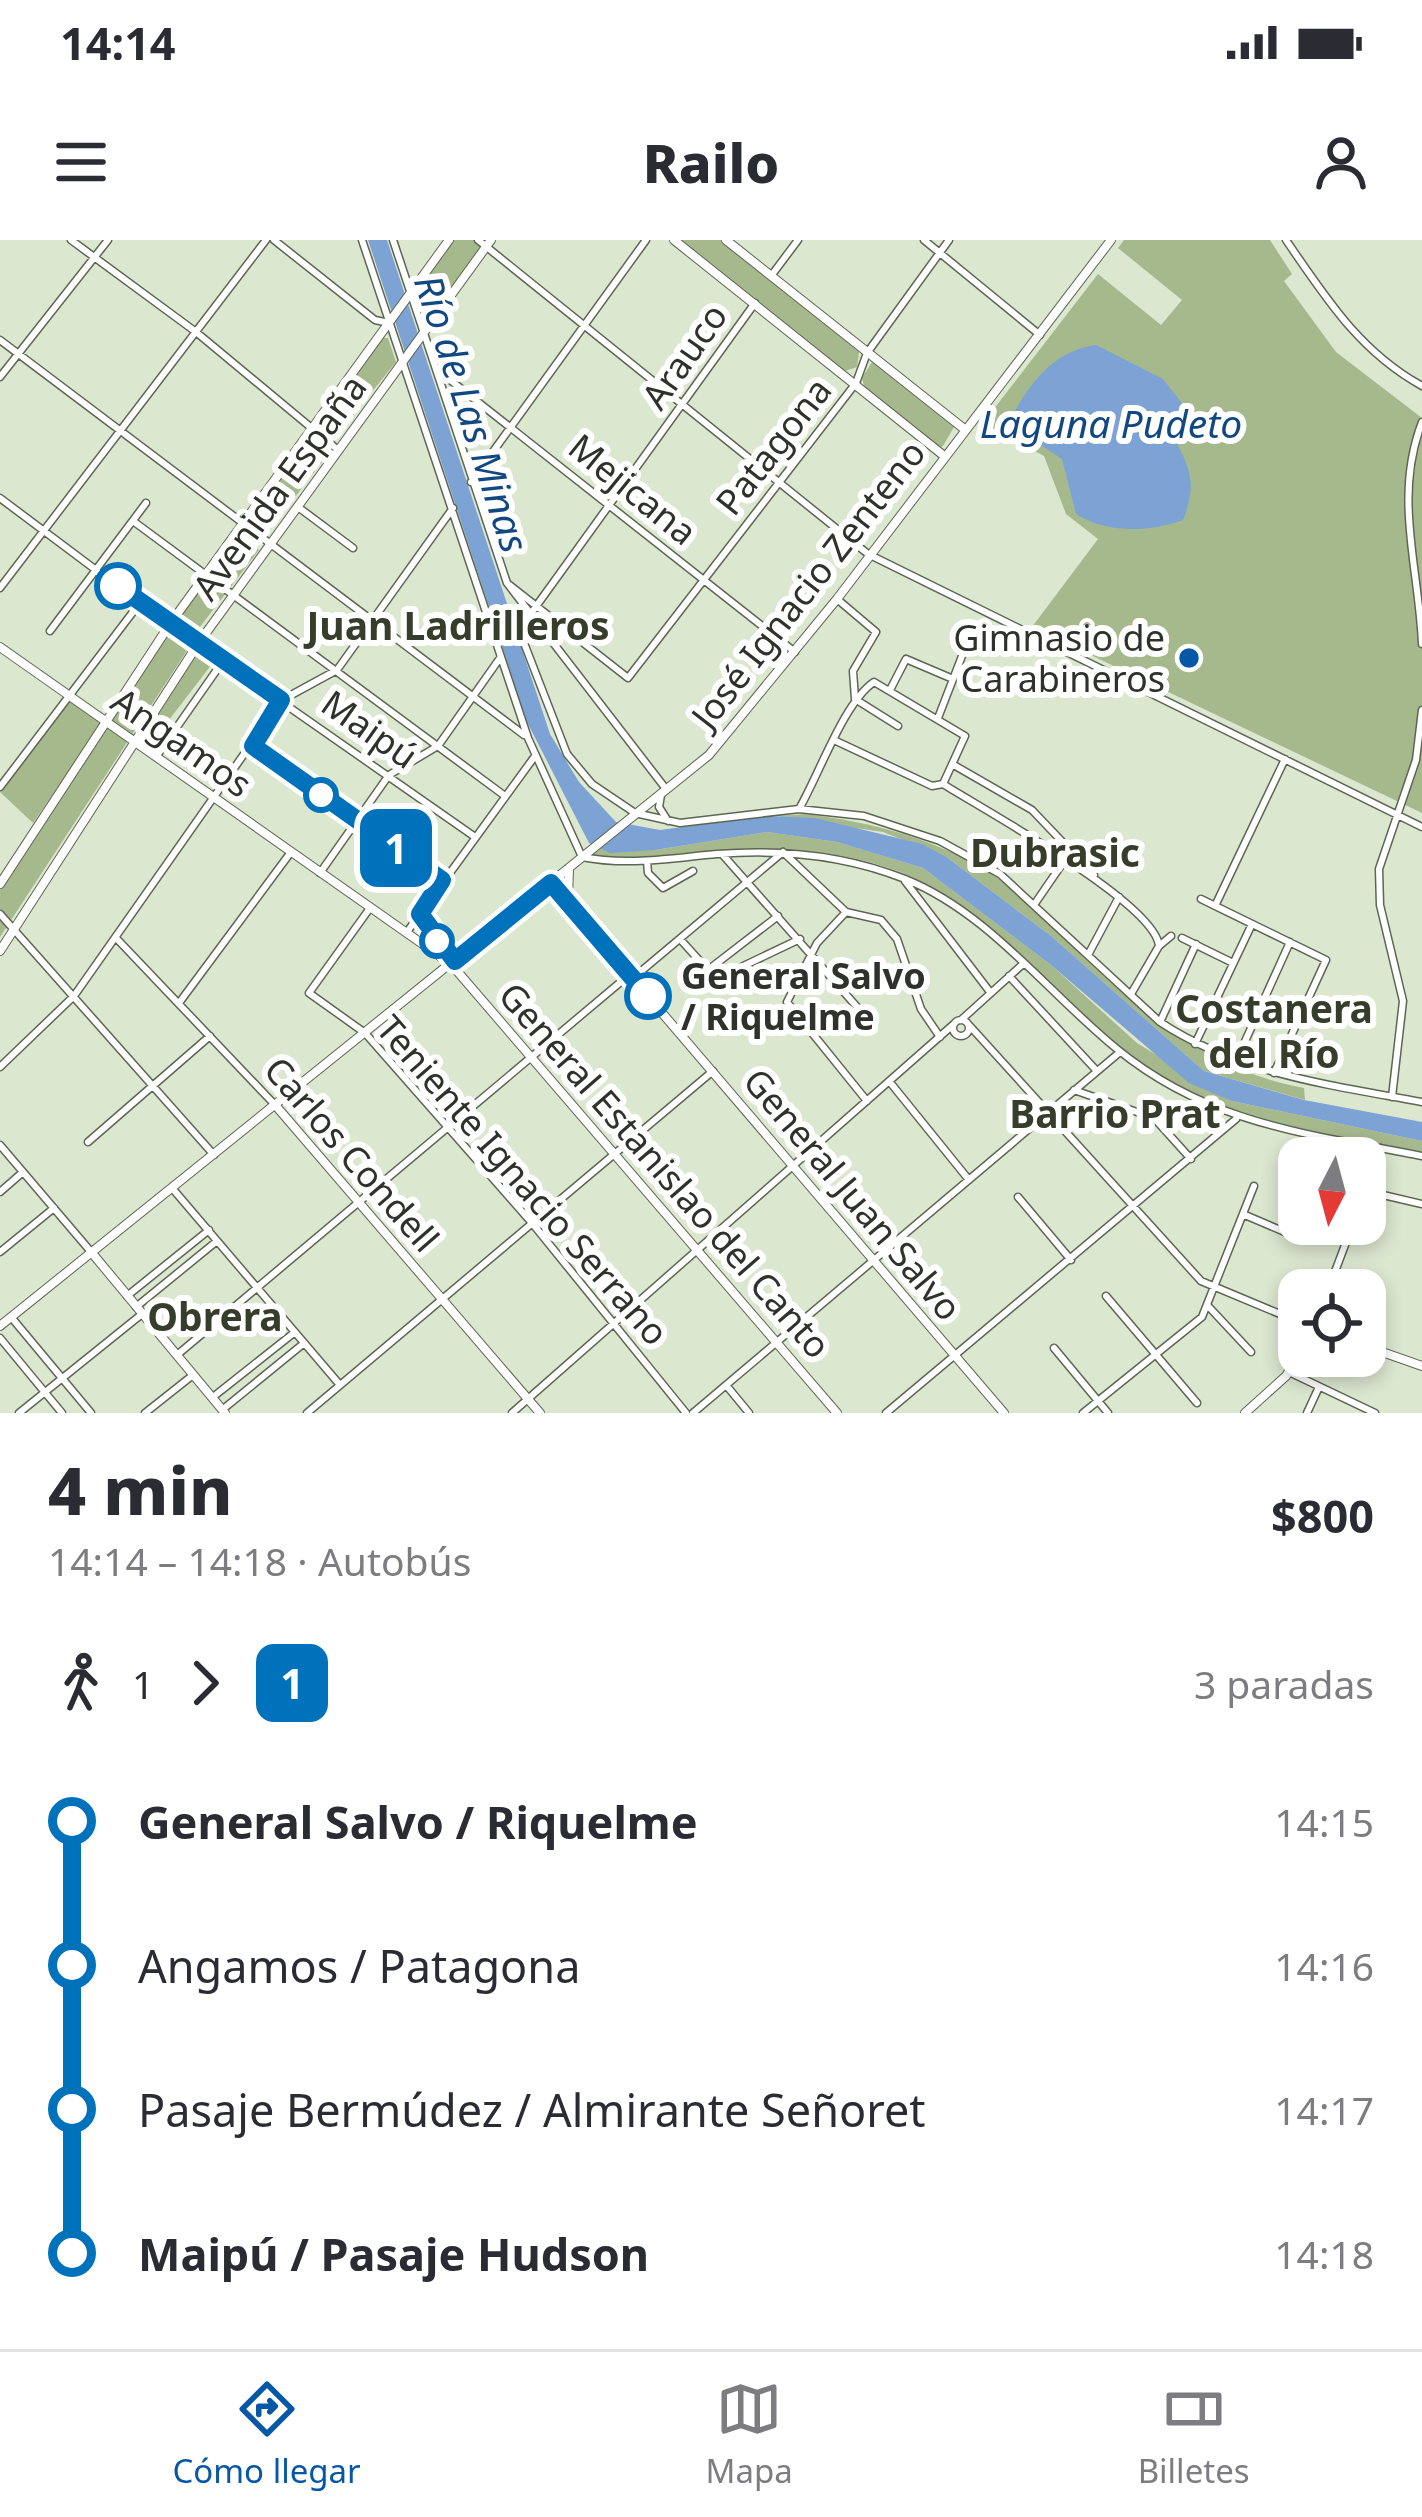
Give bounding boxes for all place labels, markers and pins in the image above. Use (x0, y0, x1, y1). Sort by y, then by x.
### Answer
unlabelled marker (96, 564, 140, 608)
place label: Gimnasio de Carabineros (953, 613, 1165, 703)
marker: Gimnasio de Carabineros (1176, 645, 1202, 671)
unlabelled marker (305, 779, 337, 811)
unlabelled marker (421, 925, 453, 957)
place label: General Salvo / Riquelme (681, 951, 926, 1041)
marker: General Salvo / Riquelme (626, 974, 670, 1018)

